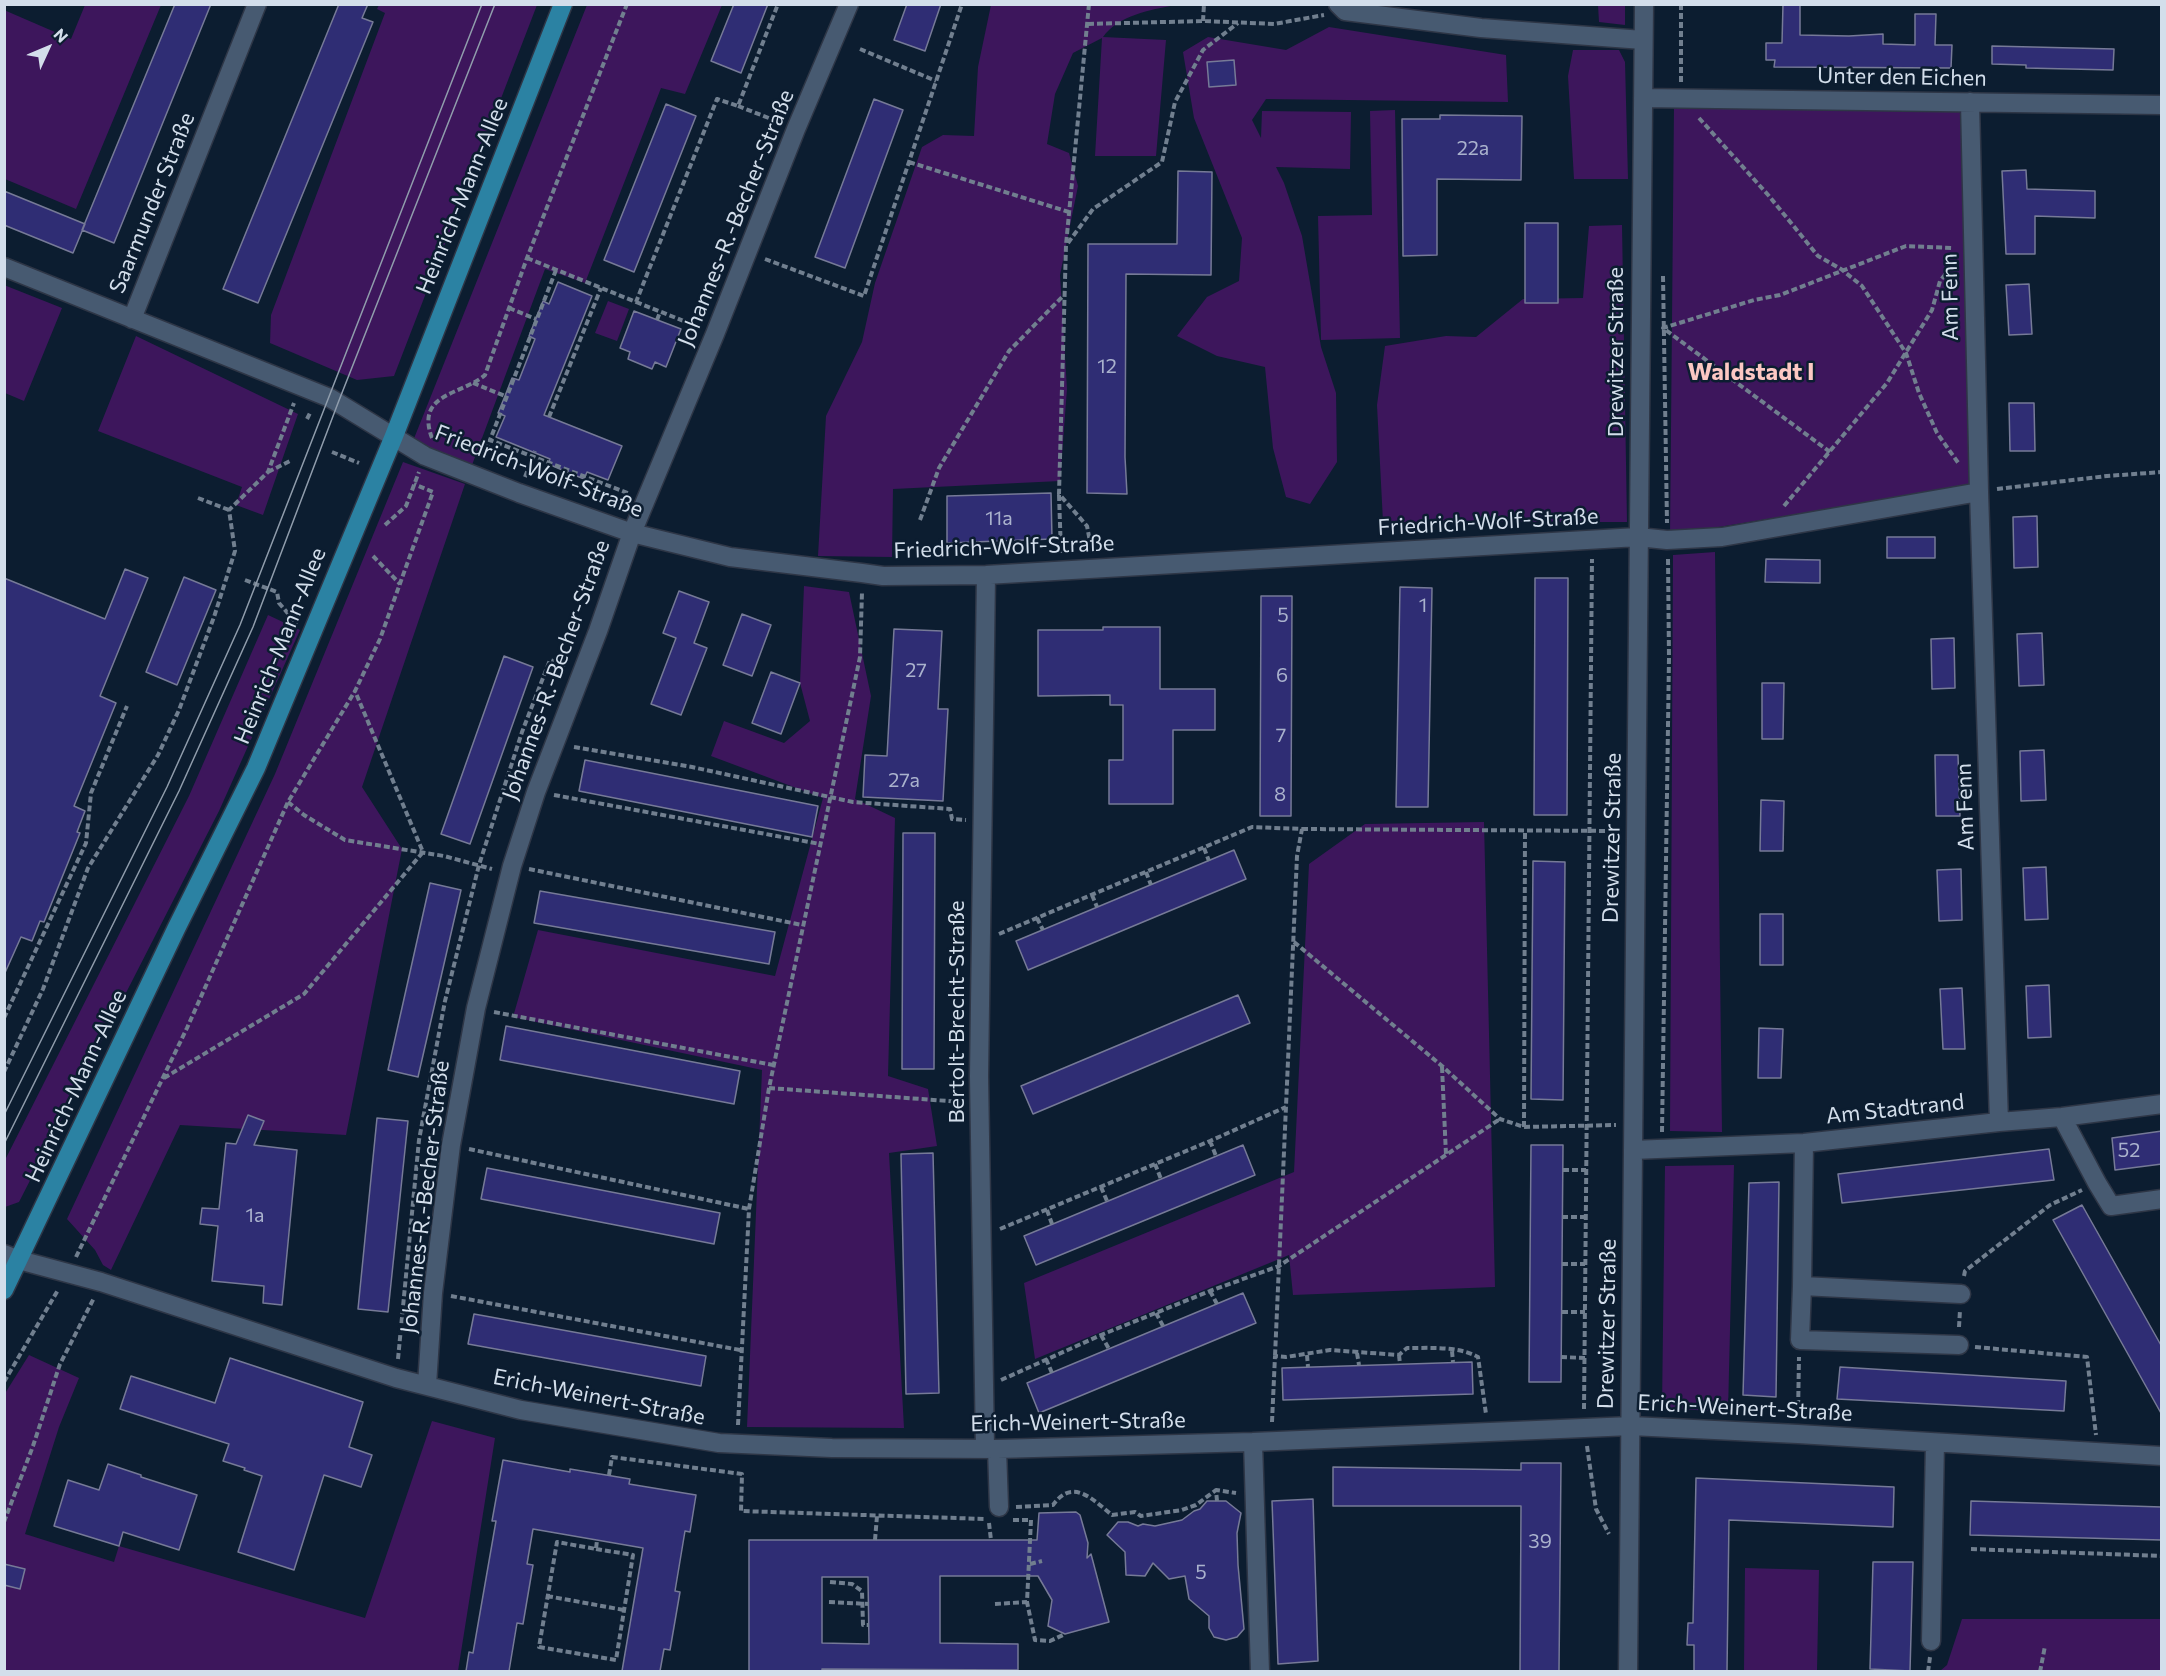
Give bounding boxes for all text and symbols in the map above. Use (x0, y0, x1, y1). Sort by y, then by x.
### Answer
north arrow (18, 18, 78, 78)
text: N (50, 24, 72, 46)
street label: Unter den Eichen (1817, 62, 1987, 92)
street label: Johannes-R.-Becher-Straße (672, 86, 800, 350)
street label: Heinrich-Mann-Allee (411, 94, 513, 298)
street label: Saarmunder Straße (104, 109, 200, 297)
house number: 22a (1457, 136, 1489, 160)
street label: Am Fenn (1936, 253, 1964, 341)
street label: Drewitzer Straße (1603, 267, 1629, 437)
house number: 12 (1097, 354, 1117, 378)
district label: Waldstadt I (1687, 358, 1815, 386)
street label: Friedrich-Wolf-Straße (431, 419, 647, 523)
street label: Friedrich-Wolf-Straße (1377, 503, 1599, 541)
house number: 11a (985, 506, 1013, 530)
street label: Friedrich-Wolf-Straße (893, 530, 1115, 564)
street label: Johannes-R.-Becher-Straße (497, 536, 615, 804)
street label: Heinrich-Mann-Allee (229, 544, 331, 748)
house number: 1 (1419, 593, 1427, 617)
house number: 5 (1277, 603, 1289, 627)
house number: 27 (905, 658, 927, 682)
house number: 6 (1276, 663, 1288, 687)
house number: 7 (1276, 723, 1286, 747)
street label: Drewitzer Straße (1597, 753, 1627, 923)
street label: Am Fenn (1950, 763, 1980, 851)
house number: 27a (888, 768, 920, 792)
house number: 8 (1274, 782, 1286, 806)
street label: Bertolt-Brecht-Straße (944, 900, 970, 1124)
street label: Heinrich-Mann-Allee (20, 985, 132, 1187)
street label: Johannes-R.-Becher-Straße (395, 1059, 455, 1335)
street label: Am Stadtrand (1825, 1089, 1965, 1129)
house number: 52 (2118, 1138, 2140, 1162)
house number: 1a (245, 1203, 265, 1227)
street label: Drewitzer Straße (1592, 1239, 1622, 1409)
street label: Erich-Weinert-Straße (491, 1363, 707, 1431)
street label: Erich-Weinert-Straße (1637, 1389, 1853, 1427)
street label: Erich-Weinert-Straße (970, 1407, 1186, 1437)
house number: 39 (1528, 1529, 1552, 1553)
house number: 5 (1195, 1560, 1207, 1584)

